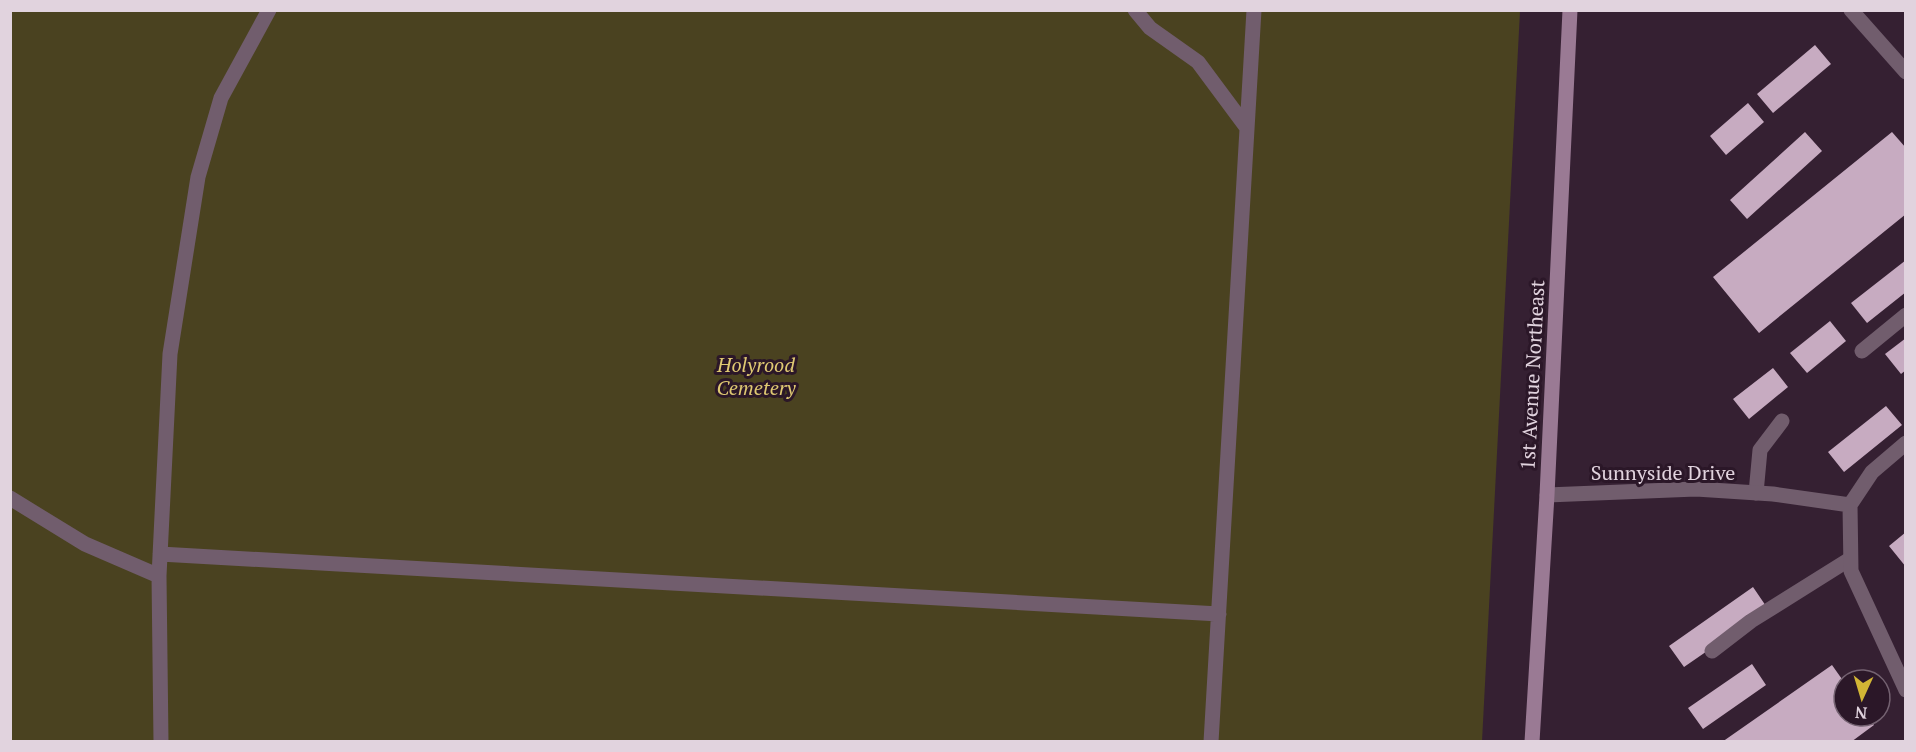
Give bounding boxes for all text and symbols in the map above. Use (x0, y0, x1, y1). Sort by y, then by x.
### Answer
street label: 1st Avenue Northeast (1514, 279, 1550, 471)
park label: Holyrood Cemetery (716, 351, 796, 401)
street label: Sunnyside Drive (1591, 459, 1735, 486)
north arrow (1832, 668, 1892, 728)
text: N (1854, 702, 1868, 724)

